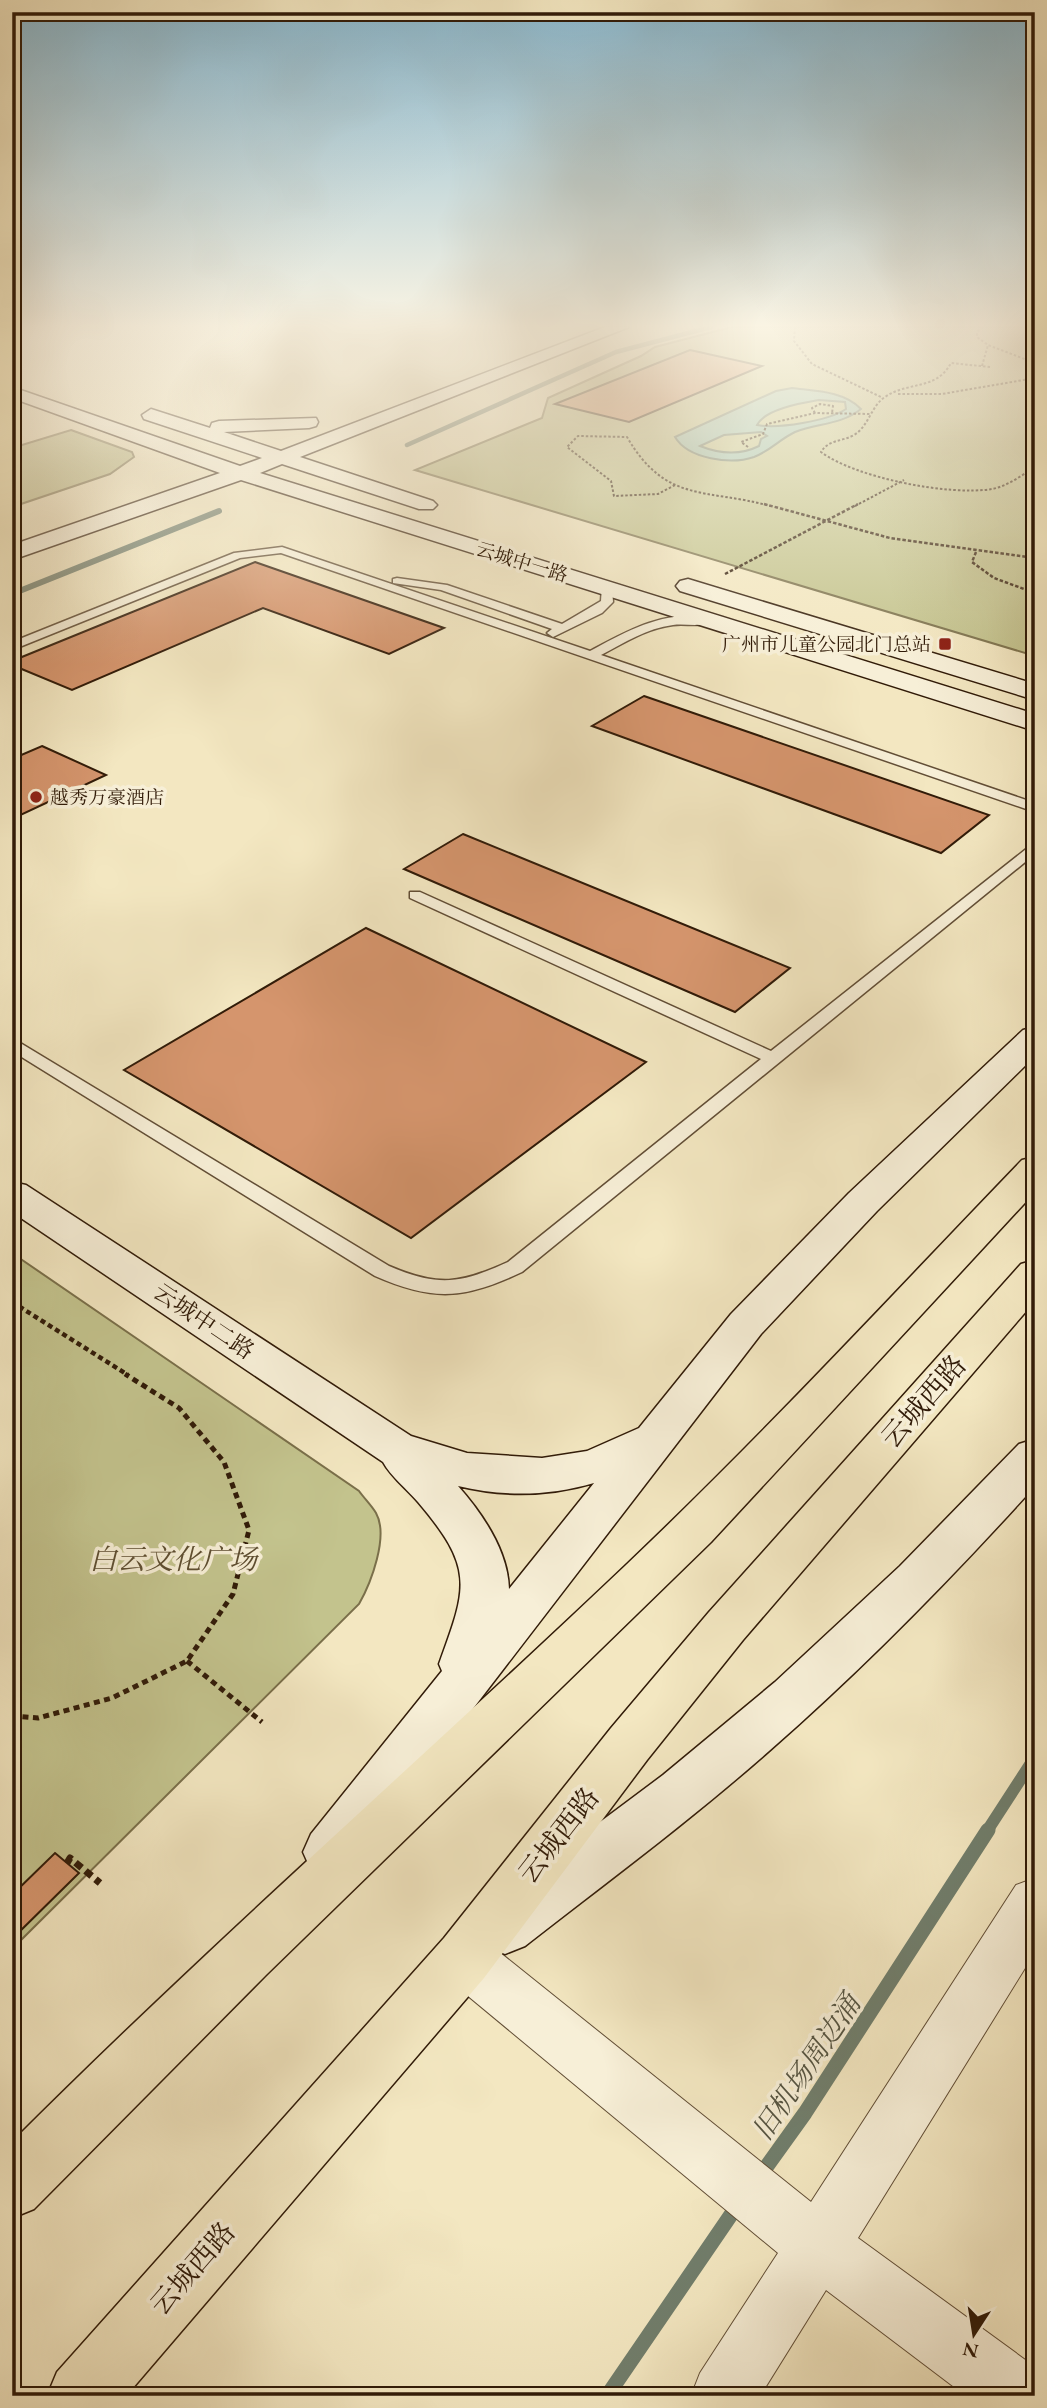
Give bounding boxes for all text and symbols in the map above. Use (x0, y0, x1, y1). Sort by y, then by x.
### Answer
street label: 云城中一路 (473, 536, 571, 588)
place label: 广州市儿童公园北门总站 (722, 632, 931, 657)
marker: 广州市儿童公园北门总站 (937, 636, 953, 652)
place label: 越秀万豪酒店 (50, 785, 164, 810)
marker: 越秀万豪酒店 (28, 789, 44, 805)
street label: 云城中二路 (148, 1276, 260, 1366)
street label: 云城西路 (873, 1347, 973, 1455)
park label: 白云文化广场 (89, 1541, 259, 1577)
street label: 云城西路 (509, 1780, 607, 1890)
water label: 旧机场周边涌 (744, 1985, 870, 2147)
street label: 云城西路 (142, 2214, 242, 2322)
north arrow (939, 2300, 1009, 2370)
text: N (960, 2336, 981, 2364)

